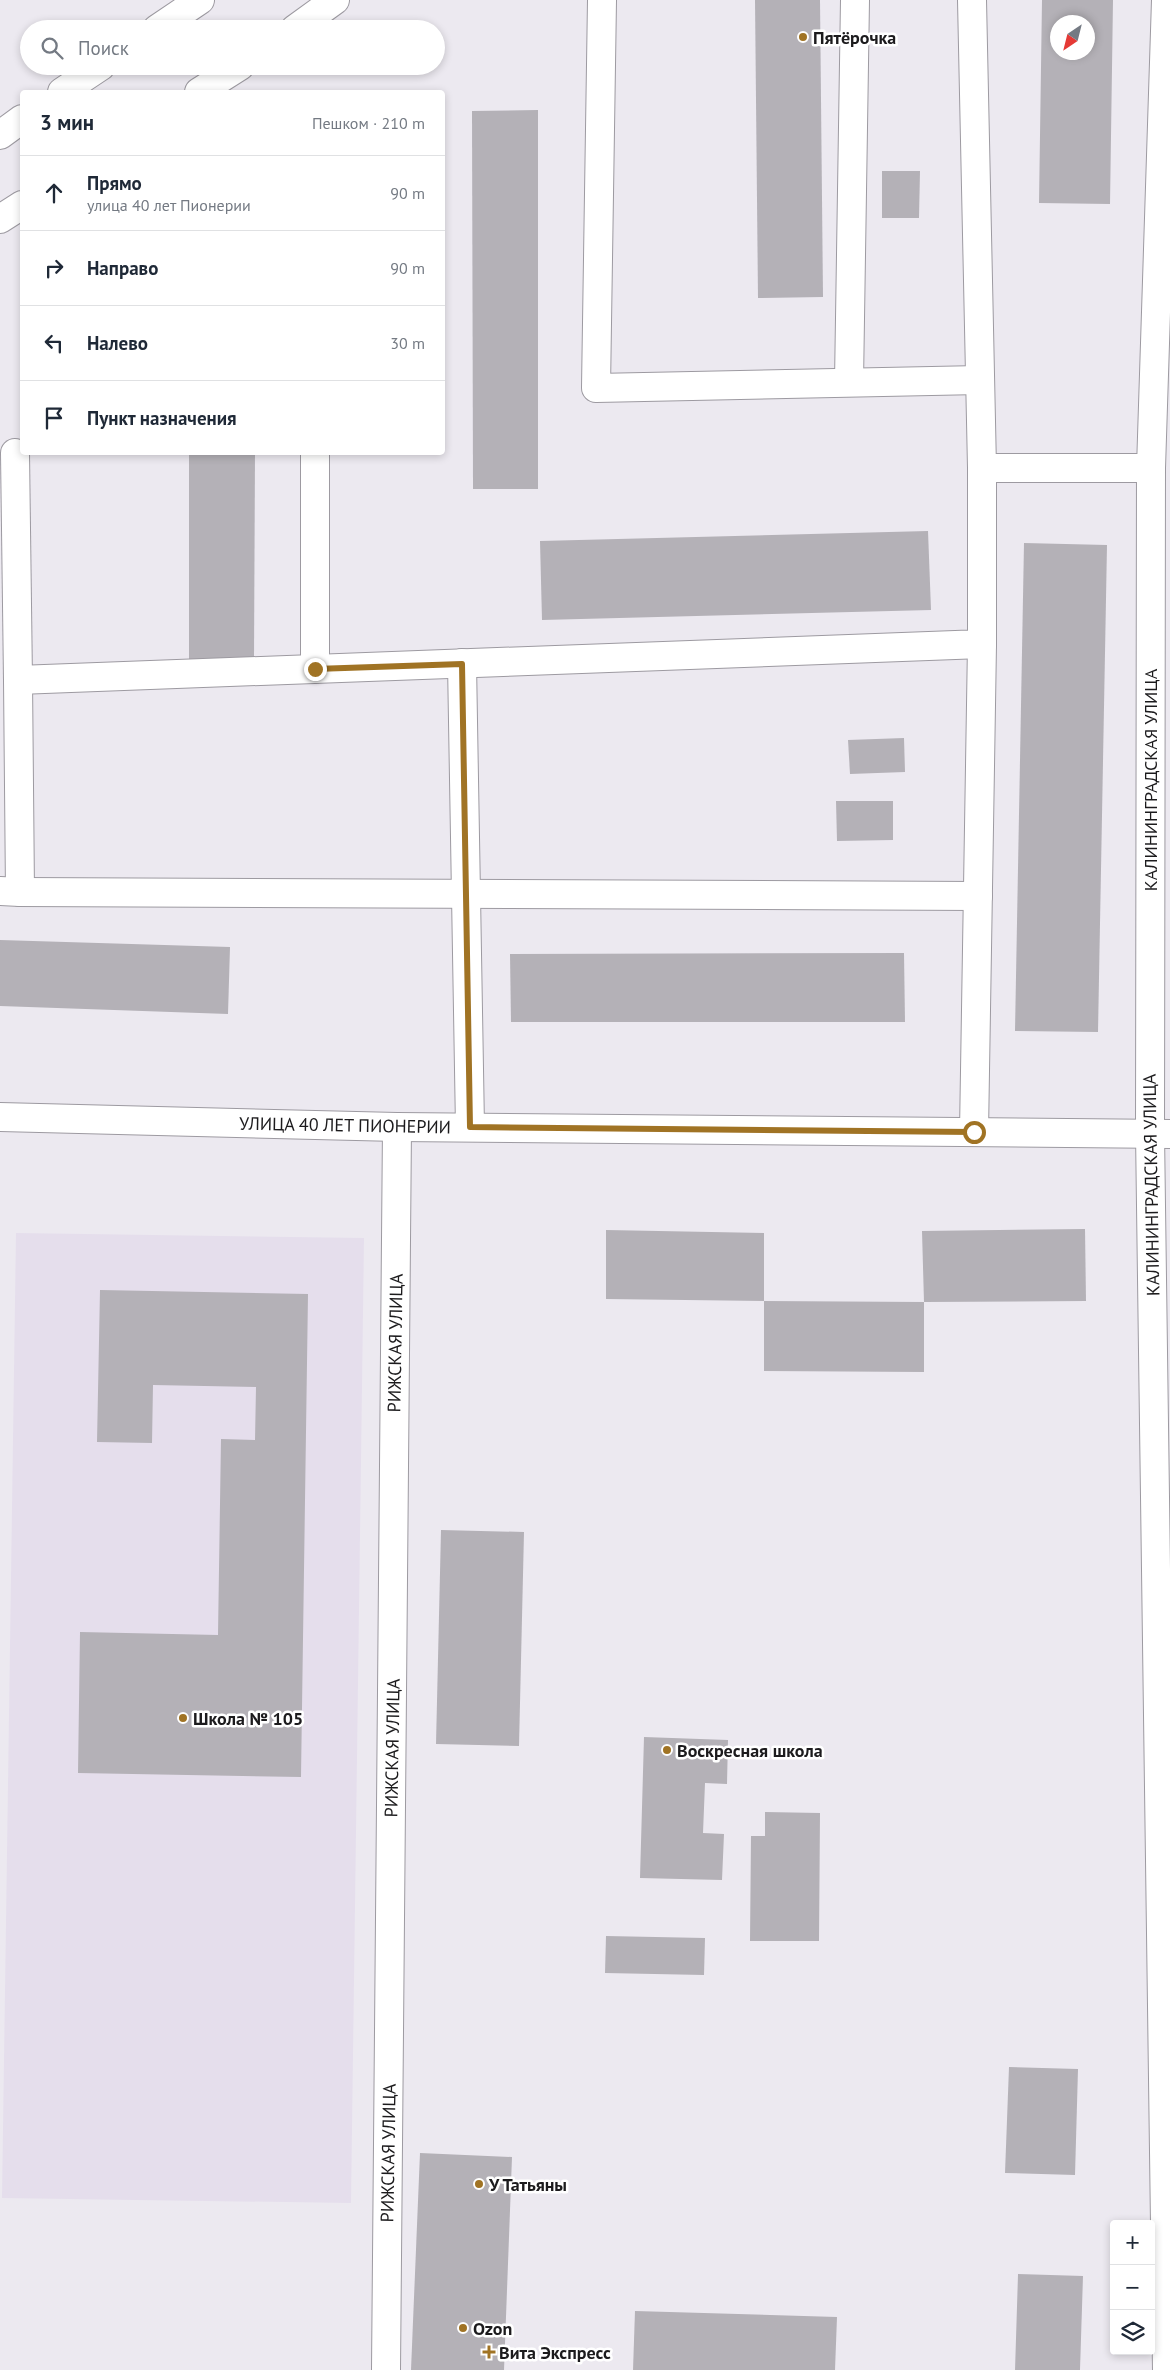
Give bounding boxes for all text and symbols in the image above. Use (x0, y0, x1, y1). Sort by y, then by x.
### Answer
north arrow (1050, 15, 1095, 60)
search box (20, 20, 445, 75)
place label: Пятёрочка (813, 26, 896, 49)
marker: Пятёрочка (797, 31, 809, 43)
icon: search (38, 34, 66, 62)
text: Поиск (78, 36, 129, 60)
text: 3 мин (40, 109, 94, 136)
text: Пешком · 210 m (312, 113, 425, 133)
text: Прямо (87, 171, 142, 195)
icon: ahead (40, 179, 68, 207)
text: 90 m (390, 183, 425, 203)
text: улица 40 лет Пионерии (87, 195, 251, 215)
icon: right (40, 254, 68, 282)
text: Направо (87, 256, 158, 280)
text: 90 m (390, 258, 425, 278)
icon: left (40, 329, 68, 357)
text: Налево (87, 331, 148, 355)
text: 30 m (390, 333, 425, 353)
icon: arrive (40, 404, 68, 432)
text: Пункт назначения (87, 406, 237, 430)
route end (304, 658, 327, 681)
street label: КАЛИНИНГРАДСКАЯ УЛИЦА (1139, 668, 1162, 891)
street label: КАЛИНИНГРАДСКАЯ УЛИЦА (1138, 1073, 1164, 1296)
street label: УЛИЦА 40 ЛЕТ ПИОНЕРИИ (239, 1112, 451, 1138)
route start (963, 1121, 986, 1144)
street label: РИЖСКАЯ УЛИЦА (382, 1273, 408, 1412)
street label: РИЖСКАЯ УЛИЦА (379, 1678, 405, 1817)
place label: Школа № 105 (193, 1707, 303, 1730)
marker: Школа № 105 (177, 1712, 189, 1724)
place label: Воскресная школа (677, 1739, 823, 1762)
marker: Воскресная школа (661, 1744, 673, 1756)
street label: РИЖСКАЯ УЛИЦА (375, 2083, 401, 2222)
place label: У Татьяны (488, 2173, 567, 2196)
marker: У Татьяны (473, 2178, 485, 2190)
map controls (1110, 2220, 1155, 2355)
button: + (1110, 2220, 1155, 2265)
button: − (1110, 2265, 1155, 2310)
button: layers (1110, 2310, 1155, 2355)
place label: Ozon (473, 2317, 512, 2340)
marker: Ozon (457, 2322, 469, 2334)
place label: Вита Экспресс (499, 2341, 611, 2364)
marker: Вита Экспресс (483, 2346, 495, 2358)

